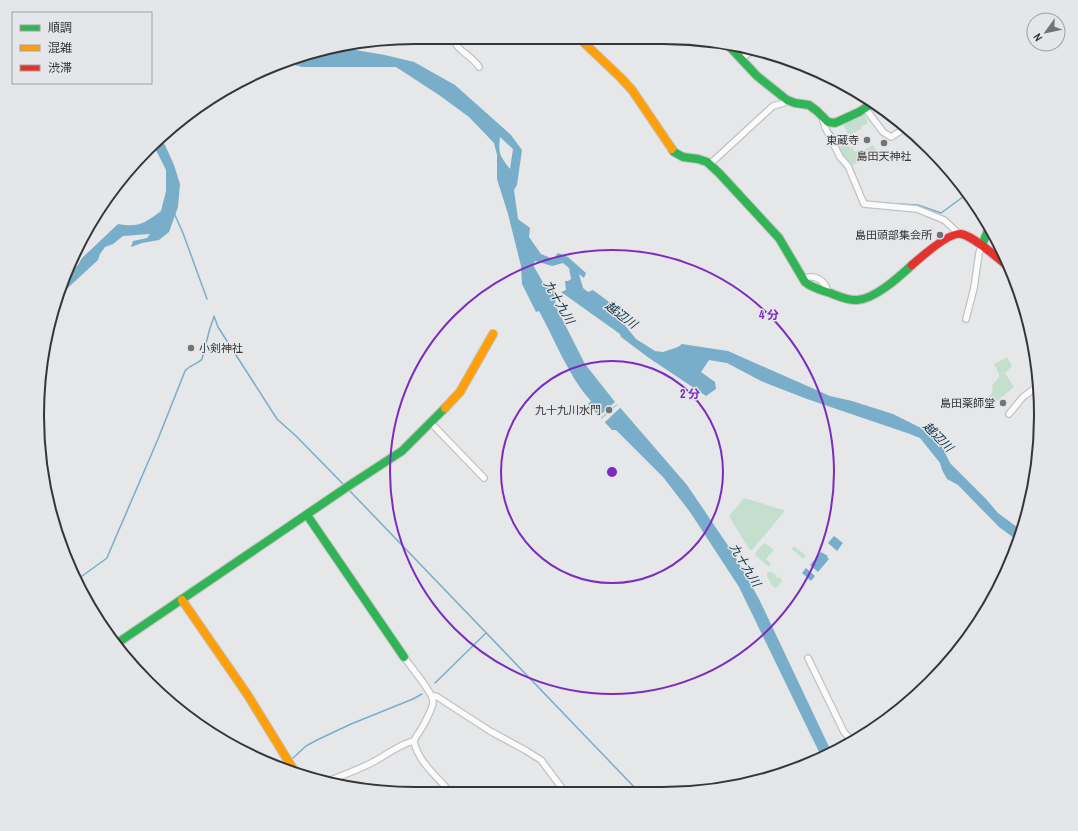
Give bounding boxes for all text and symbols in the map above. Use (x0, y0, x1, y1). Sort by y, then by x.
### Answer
legend (12, 12, 152, 84)
north arrow (1026, 12, 1066, 52)
text: 順調 (48, 20, 72, 36)
text: N (1030, 31, 1045, 44)
text: 混雑 (48, 40, 72, 56)
text: 渋滞 (48, 60, 72, 76)
place label: 東蔵寺 (826, 133, 859, 147)
marker: 東蔵寺 (862, 135, 872, 145)
marker: 島田天神社 (879, 138, 889, 148)
place label: 島田天神社 (857, 149, 912, 163)
place label: 島田頭部集会所 (855, 228, 933, 242)
marker: 島田頭部集会所 (935, 230, 945, 240)
water label: 九十九川 (540, 277, 579, 329)
water label: 越辺川 (602, 298, 642, 333)
text: 4 分 (759, 307, 779, 323)
place label: 小剣神社 (199, 341, 243, 355)
marker: 小剣神社 (186, 343, 196, 353)
text: 2 分 (680, 386, 700, 402)
place label: 島田薬師堂 (940, 396, 995, 410)
marker: 島田薬師堂 (998, 398, 1008, 408)
place label: 九十九川水門 (535, 403, 601, 417)
marker: 九十九川水門 (604, 405, 614, 415)
water label: 越辺川 (920, 419, 958, 457)
centre of rings (605, 465, 619, 479)
water label: 九十九川 (726, 540, 765, 591)

